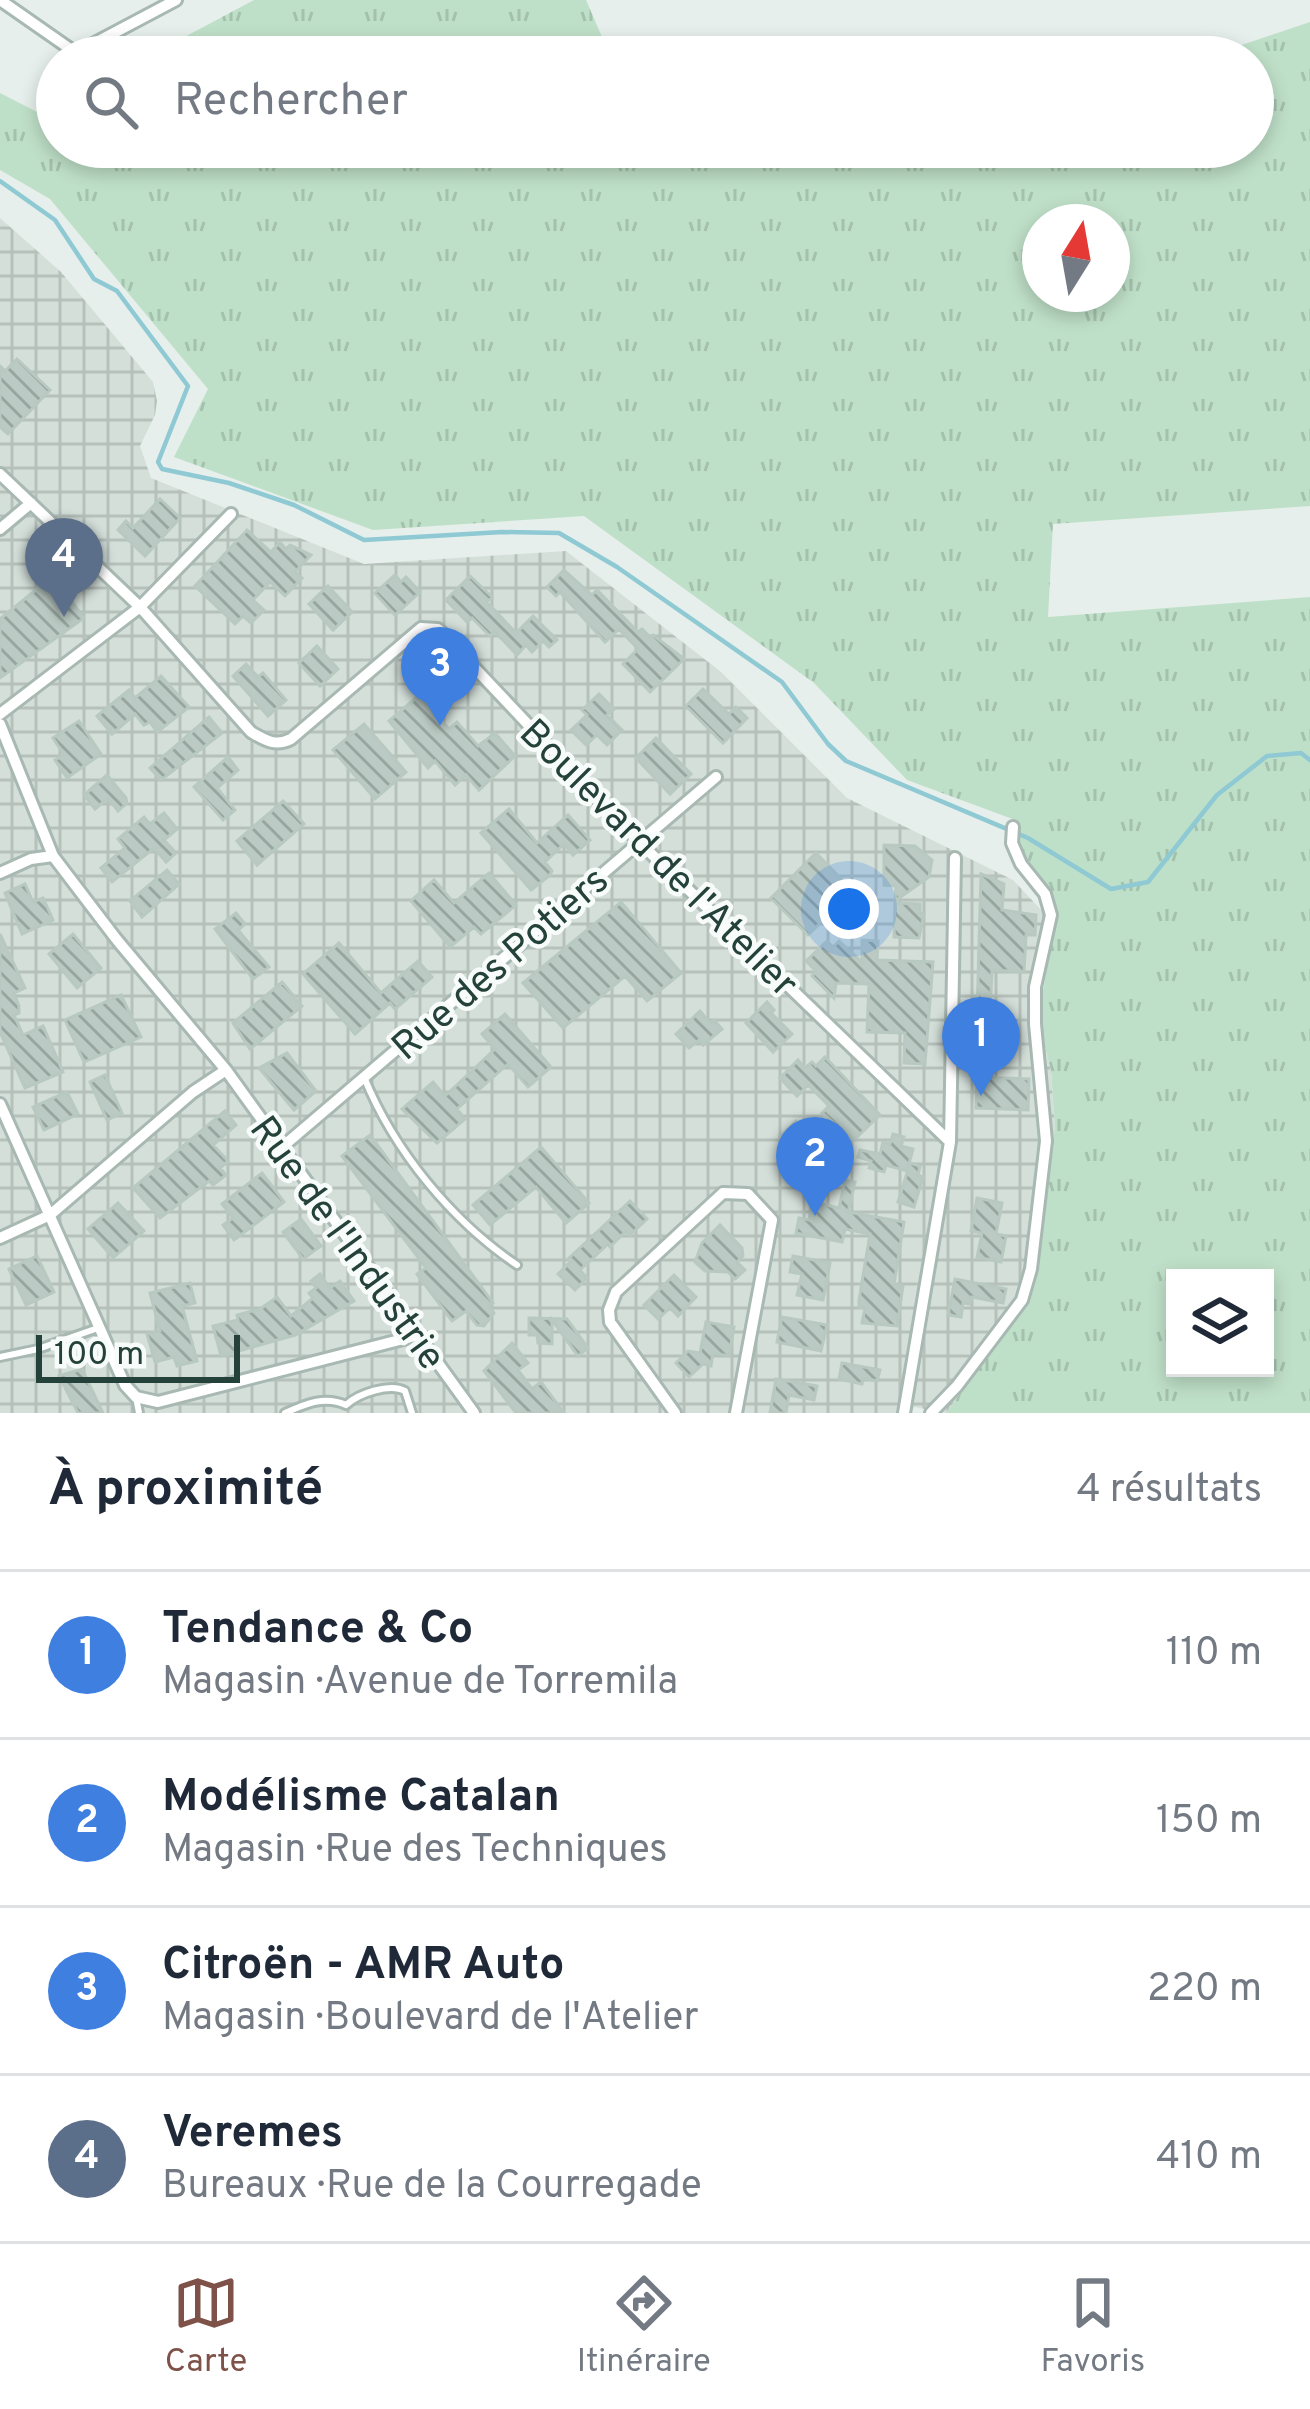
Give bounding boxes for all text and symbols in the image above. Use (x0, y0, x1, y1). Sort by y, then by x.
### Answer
search box (36, 36, 1274, 168)
icon: search (78, 69, 144, 135)
text: Rechercher (174, 74, 408, 131)
north arrow (1022, 204, 1130, 312)
pin: 4 (25, 518, 103, 617)
pin: 3 (401, 627, 479, 726)
street label: Boulevard de l'Atelier (507, 711, 806, 1010)
street label: Rue des Potiers (383, 858, 621, 1073)
your location (819, 879, 879, 939)
pin: 1 (942, 997, 1020, 1096)
street label: Rue de l'Industrie (237, 1108, 454, 1381)
pin: 2 (776, 1117, 854, 1216)
map controls (1166, 1269, 1274, 1377)
button: layers (1166, 1269, 1274, 1377)
scale bar (36, 1329, 240, 1382)
text: 100 m (54, 1335, 144, 1377)
text: À proximité (48, 1459, 323, 1524)
text: 4 résultats (1076, 1467, 1262, 1516)
text: Tendance & Co (162, 1602, 473, 1659)
text: 1 (79, 1630, 95, 1679)
text: 110 m (1166, 1630, 1262, 1679)
text: Magasin · Avenue de Torremila (162, 1659, 678, 1708)
text: Modélisme Catalan (162, 1770, 560, 1827)
text: 2 (75, 1798, 99, 1847)
text: 150 m (1156, 1798, 1262, 1847)
text: Magasin · Rue des Techniques (162, 1827, 668, 1876)
text: Citroën - AMR Auto (162, 1938, 564, 1995)
text: 3 (75, 1966, 99, 2015)
text: 220 m (1147, 1966, 1262, 2015)
text: Magasin · Boulevard de l'Atelier (162, 1995, 699, 2044)
text: Veremes (162, 2106, 343, 2163)
text: 4 (74, 2134, 100, 2183)
text: 410 m (1156, 2134, 1262, 2183)
text: Bureaux · Rue de la Courregade (162, 2163, 702, 2212)
tab: Carte (165, 2270, 247, 2384)
tab: Itinéraire (577, 2270, 711, 2384)
tab: Favoris (1040, 2270, 1145, 2384)

